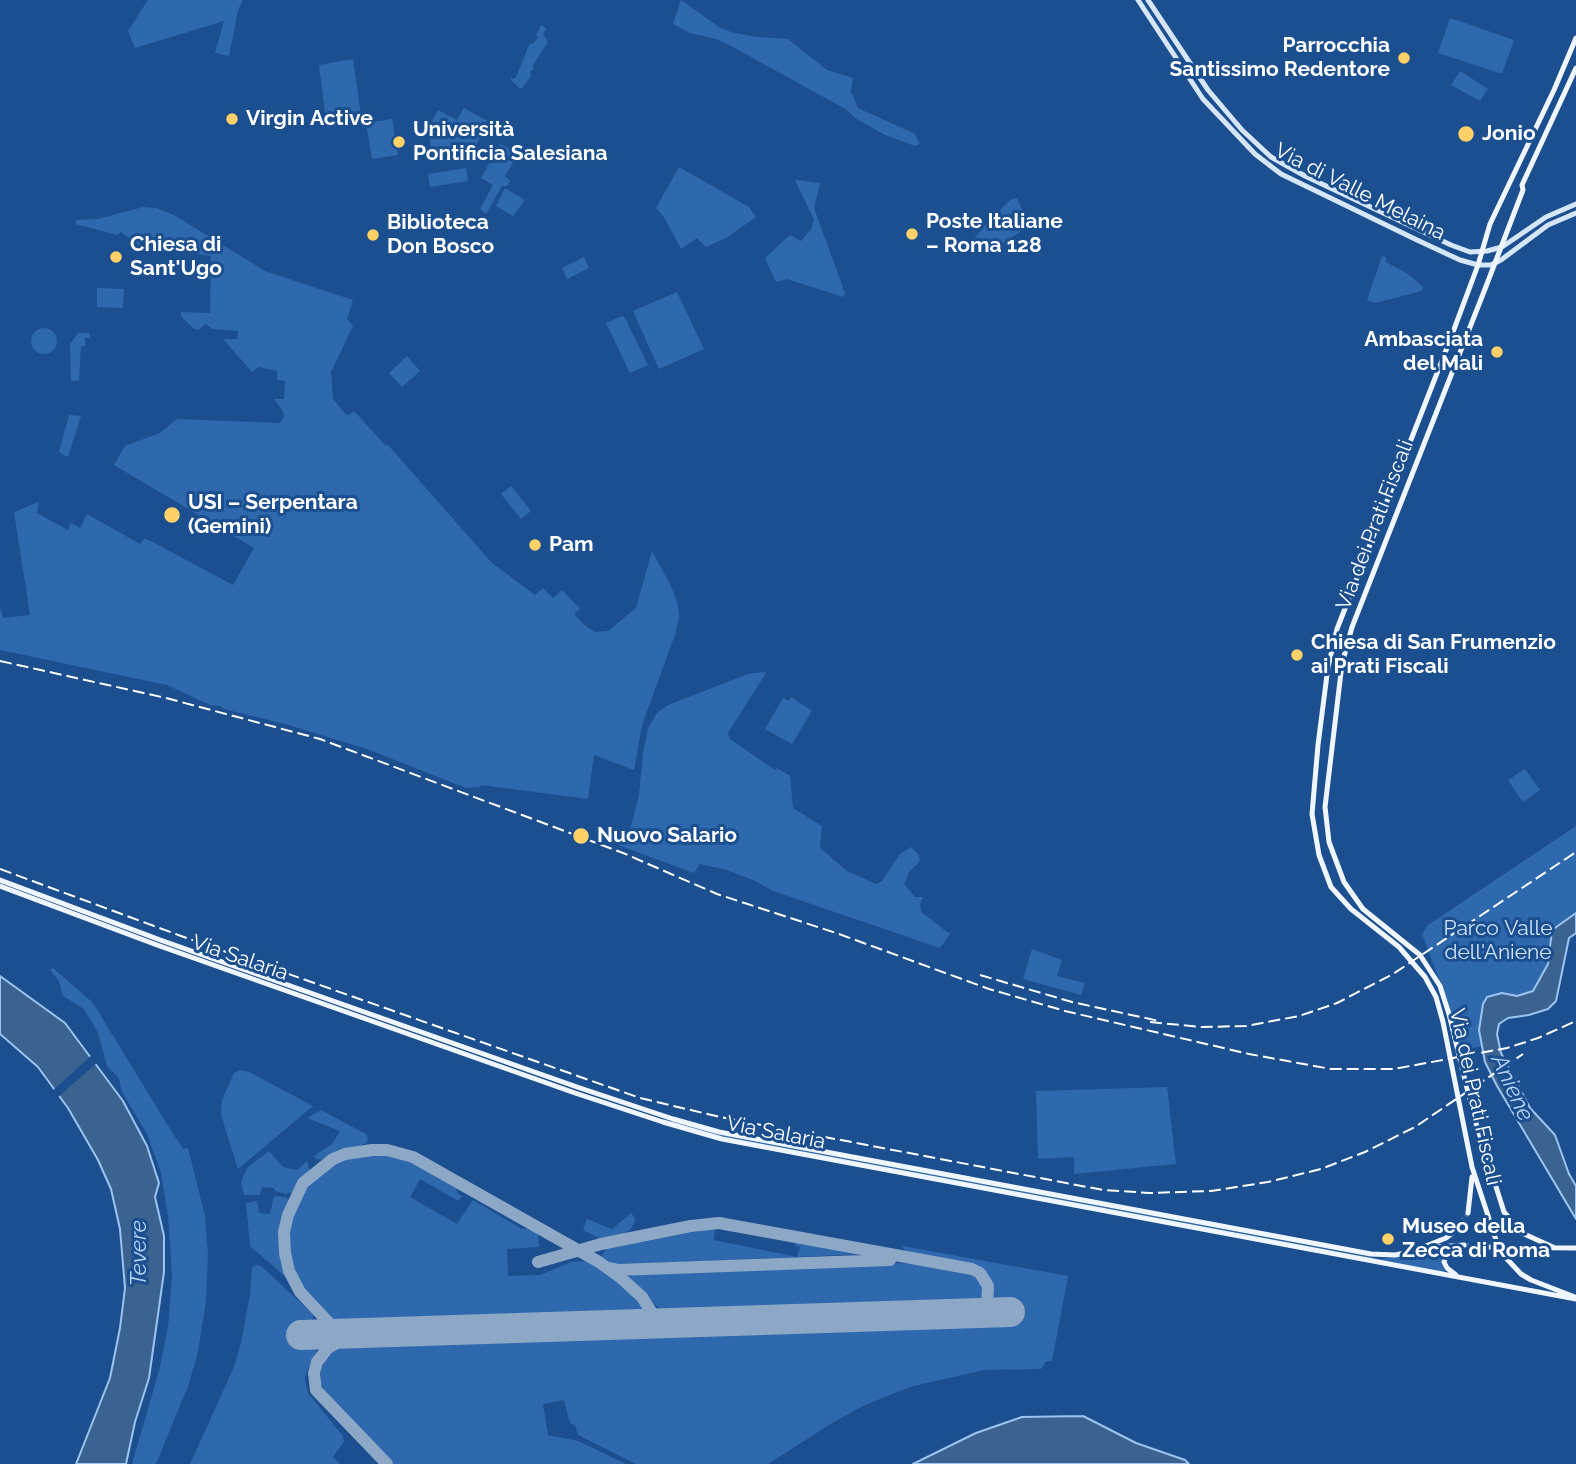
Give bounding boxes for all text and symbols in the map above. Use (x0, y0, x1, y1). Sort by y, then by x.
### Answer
place label: Parrocchia Santissimo Redentore (1170, 33, 1390, 83)
marker: Parrocchia Santissimo Redentore (1396, 50, 1412, 66)
place label: Virgin Active (246, 106, 373, 132)
marker: Virgin Active (224, 111, 240, 127)
place label: Università Pontificia Salesiana (413, 117, 607, 167)
place label: Jonio (1482, 121, 1536, 147)
marker: Jonio (1456, 124, 1476, 144)
marker: Università Pontificia Salesiana (391, 134, 407, 150)
street label: Via di Valle Melaina (1270, 138, 1450, 246)
place label: Poste Italiane – Roma 128 (926, 209, 1063, 259)
place label: Biblioteca Don Bosco (387, 210, 494, 260)
marker: Poste Italiane – Roma 128 (904, 226, 920, 242)
marker: Biblioteca Don Bosco (365, 227, 381, 243)
place label: Chiesa di Sant'Ugo (130, 232, 222, 282)
marker: Chiesa di Sant'Ugo (108, 249, 124, 265)
place label: Ambasciata del Mali (1364, 327, 1483, 377)
marker: Ambasciata del Mali (1489, 344, 1505, 360)
street label: Via dei Prati Fiscali (1331, 436, 1419, 614)
place label: USI – Serpentara (Gemini) (188, 490, 358, 540)
marker: USI – Serpentara (Gemini) (162, 505, 182, 525)
place label: Pam (549, 532, 594, 558)
marker: Pam (527, 537, 543, 553)
place label: Chiesa di San Frumenzio ai Prati Fiscali (1311, 630, 1556, 680)
marker: Chiesa di San Frumenzio ai Prati Fiscali (1289, 647, 1305, 663)
place label: Nuovo Salario (597, 823, 737, 849)
marker: Nuovo Salario (571, 826, 591, 846)
park label: Parco Valle dell'Aniene (1443, 916, 1553, 966)
street label: Via Salaria (188, 930, 292, 986)
street label: Via dei Prati Fiscali (1444, 1006, 1506, 1188)
water label: Aniene (1485, 1050, 1539, 1126)
street label: Via Salaria (724, 1111, 828, 1155)
place label: Museo della Zecca di Roma (1402, 1214, 1550, 1264)
water label: Tevere (125, 1220, 153, 1286)
marker: Museo della Zecca di Roma (1380, 1231, 1396, 1247)

